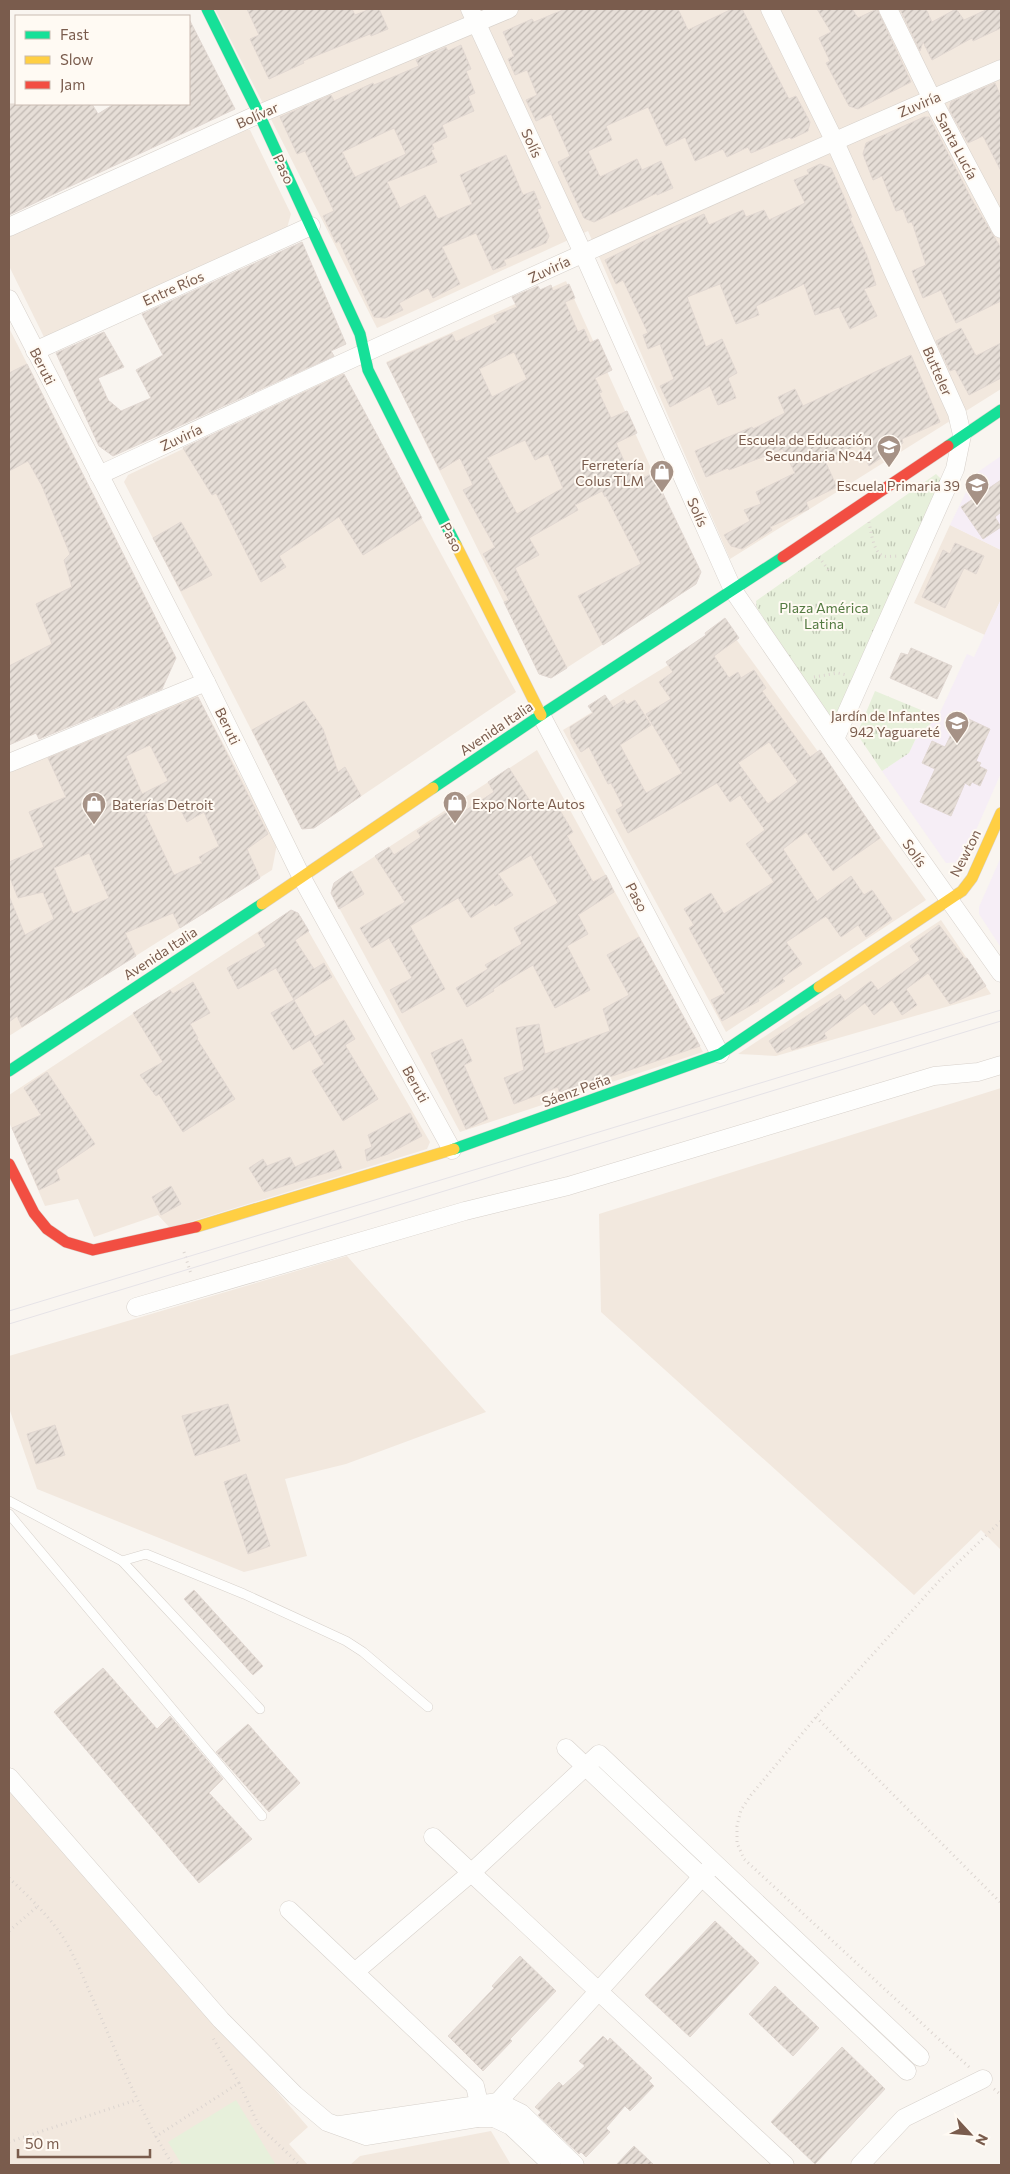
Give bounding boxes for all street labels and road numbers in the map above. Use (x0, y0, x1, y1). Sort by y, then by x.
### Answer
street label: Zuviría (895, 87, 943, 121)
street label: Bolívar (233, 98, 281, 132)
street label: Santa Lucía (932, 110, 982, 182)
street label: Solís (518, 126, 546, 160)
street label: Paso (270, 151, 298, 187)
street label: Zuviría (525, 252, 573, 286)
street label: Entre Ríos (140, 267, 206, 309)
street label: Butteler (920, 344, 957, 399)
street label: Beruti (27, 345, 59, 387)
street label: Zuviría (157, 420, 205, 454)
street label: Solís (684, 495, 712, 529)
street label: Paso (437, 519, 467, 555)
street label: Avenida Italia (456, 697, 536, 759)
street label: Beruti (212, 705, 244, 747)
street label: Newton (946, 826, 984, 880)
street label: Solís (899, 836, 931, 870)
street label: Paso (622, 879, 652, 915)
street label: Avenida Italia (120, 923, 200, 983)
street label: Beruti (399, 1063, 433, 1105)
street label: Sáenz Peña (539, 1070, 613, 1110)

